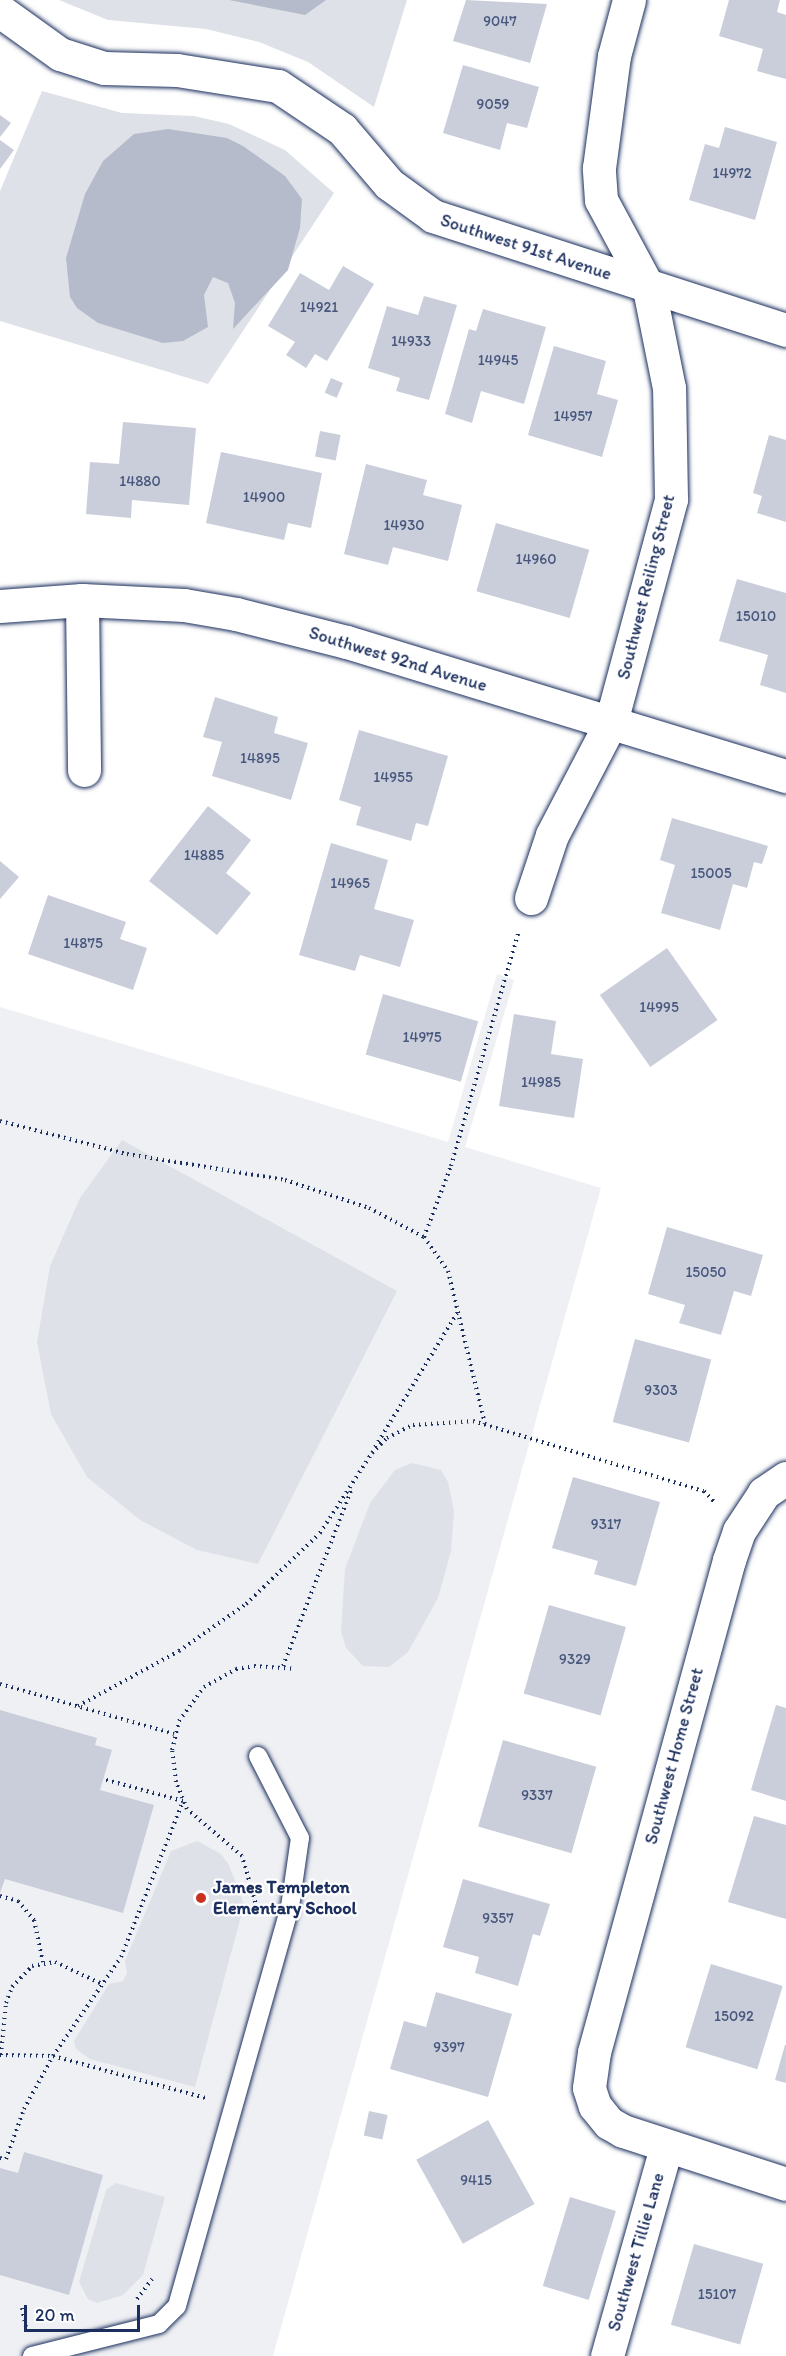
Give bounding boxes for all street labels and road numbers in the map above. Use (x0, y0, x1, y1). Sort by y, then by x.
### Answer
street label: Southwest 91st Avenue (438, 209, 614, 285)
street label: Southwest Reiling Street (613, 493, 679, 681)
street label: Southwest 92nd Avenue (307, 622, 489, 696)
street label: Southwest Home Street (640, 1665, 708, 1847)
street label: Southwest Tillie Lane (603, 2170, 669, 2334)

